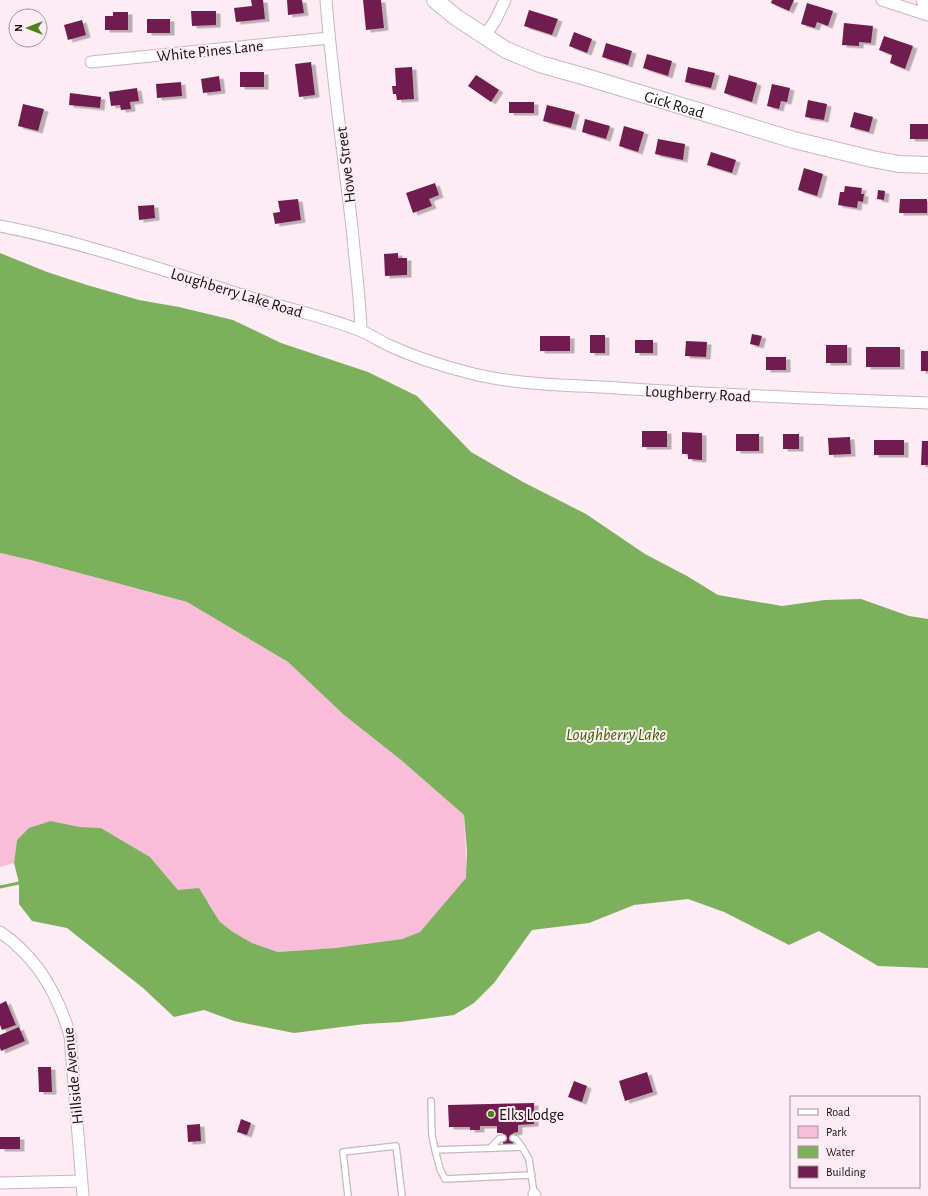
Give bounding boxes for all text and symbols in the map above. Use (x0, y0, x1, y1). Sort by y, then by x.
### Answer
north arrow (8, 8, 48, 48)
text: N (13, 24, 24, 32)
street label: White Pines Lane (156, 37, 264, 65)
street label: Gick Road (642, 88, 706, 121)
street label: Howe Street (333, 126, 359, 204)
street label: Loughberry Lake Road (169, 265, 305, 322)
street label: Loughberry Road (645, 383, 751, 406)
water label: Loughberry Lake (566, 726, 666, 743)
street label: Hillside Avenue (60, 1027, 86, 1125)
legend (790, 1096, 920, 1188)
text: Road (826, 1106, 850, 1118)
place label: Elks Lodge (499, 1107, 564, 1123)
marker: Elks Lodge (486, 1109, 496, 1119)
text: Park (826, 1126, 847, 1138)
text: Water (826, 1146, 855, 1158)
text: Building (826, 1166, 866, 1178)

